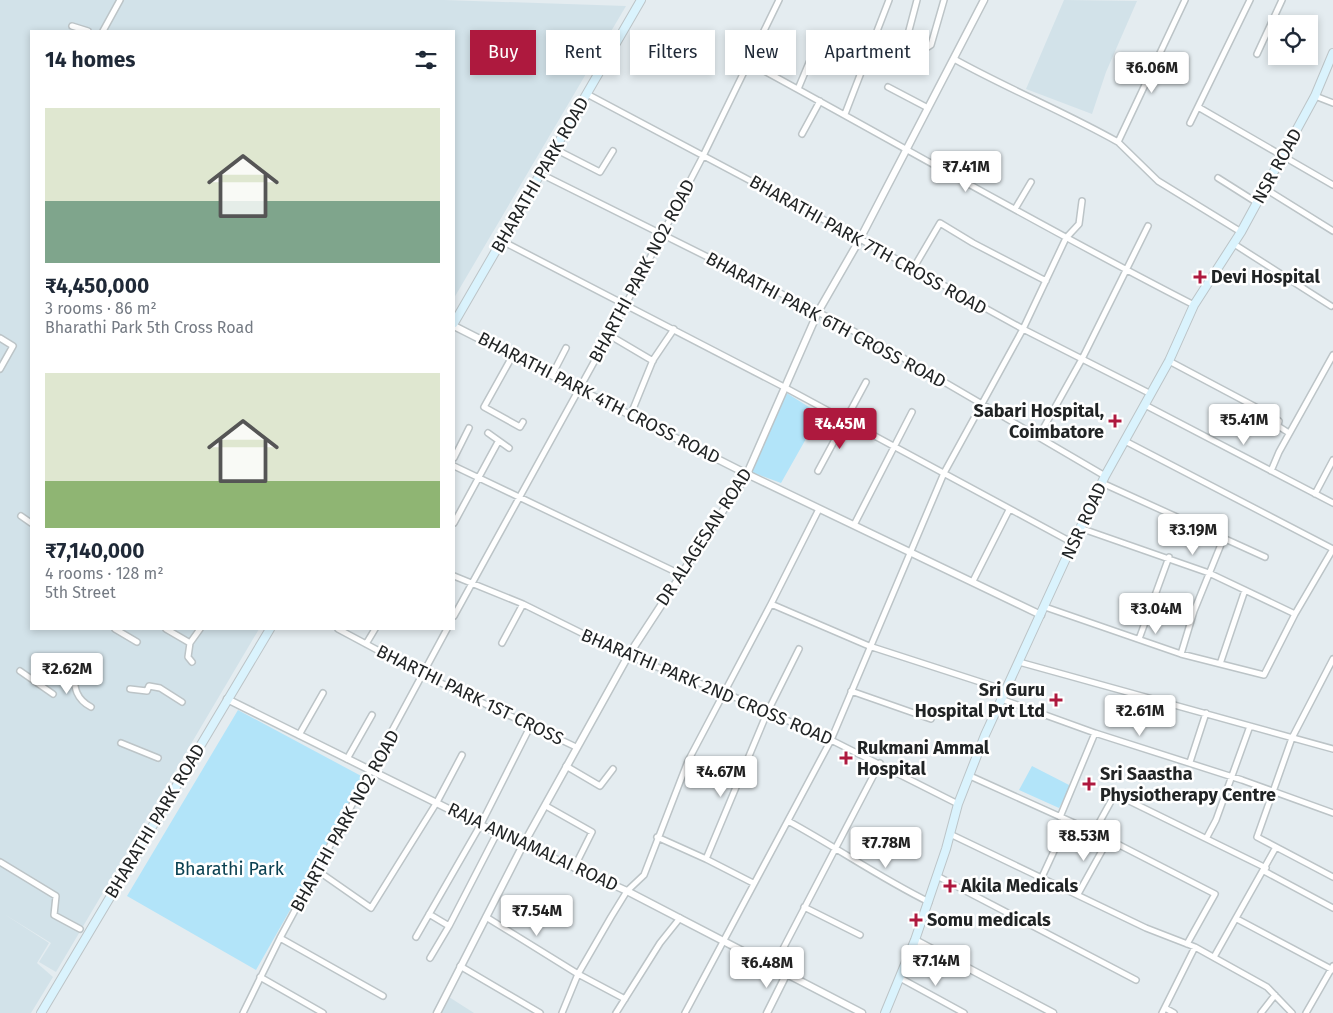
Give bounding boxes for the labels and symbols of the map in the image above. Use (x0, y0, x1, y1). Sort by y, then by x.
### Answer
pin: ₹6.06M (1111, 52, 1193, 94)
street label: BHARATHI PARK ROAD (486, 93, 594, 257)
street label: NSR ROAD (1247, 125, 1307, 207)
pin: ₹7.41M (925, 150, 1007, 193)
street label: BHARATHI PARK 7TH CROSS ROAD (745, 170, 991, 320)
street label: BHARTHI PARK NO2 ROAD (584, 176, 700, 366)
street label: BHARATHI PARK 6TH CROSS ROAD (702, 247, 950, 393)
place label: Devi Hospital (1211, 266, 1321, 288)
marker: Devi Hospital (1193, 270, 1207, 284)
street label: BHARATHI PARK 4TH CROSS ROAD (474, 327, 724, 469)
place label: Sabari Hospital, Coimbatore (974, 400, 1104, 443)
pin: ₹5.41M (1203, 404, 1285, 446)
pin: ₹4.45M (799, 408, 881, 450)
marker: Sabari Hospital, Coimbatore (1108, 414, 1122, 428)
street label: DR ALAGESAN ROAD (651, 464, 757, 610)
street label: NSR ROAD (1057, 479, 1111, 563)
pin: ₹3.19M (1152, 514, 1234, 556)
pin: ₹3.04M (1115, 592, 1197, 635)
street label: BHARATHI PARK 2ND CROSS ROAD (578, 624, 836, 750)
street label: BHARTHI PARK 1ST CROSS (373, 640, 567, 750)
pin: ₹2.62M (26, 652, 108, 695)
place label: Sri Guru Hospital Pvt Ltd (915, 679, 1045, 722)
marker: Sri Guru Hospital Pvt Ltd (1049, 693, 1063, 707)
pin: ₹2.61M (1099, 694, 1181, 737)
street label: BHARTHI PARK NO2 ROAD (286, 726, 404, 916)
place label: Rukmani Ammal Hospital (857, 737, 990, 780)
street label: BHARATHI PARK ROAD (100, 740, 210, 902)
marker: Rukmani Ammal Hospital (839, 751, 853, 765)
pin: ₹4.67M (680, 756, 762, 798)
place label: Sri Saastha Physiotherapy Centre (1100, 763, 1276, 806)
marker: Sri Saastha Physiotherapy Centre (1082, 777, 1096, 791)
street label: RAJA ANNAMALAI ROAD (444, 798, 622, 896)
pin: ₹8.53M (1043, 820, 1125, 862)
pin: ₹7.78M (845, 826, 927, 869)
park label: Bharathi Park (174, 858, 285, 880)
place label: Akila Medicals (960, 875, 1078, 897)
marker: Akila Medicals (943, 879, 957, 893)
pin: ₹7.54M (496, 894, 578, 937)
place label: Somu medicals (927, 909, 1051, 931)
marker: Somu medicals (909, 913, 923, 927)
pin: ₹7.14M (895, 944, 977, 987)
pin: ₹6.48M (726, 946, 808, 989)

